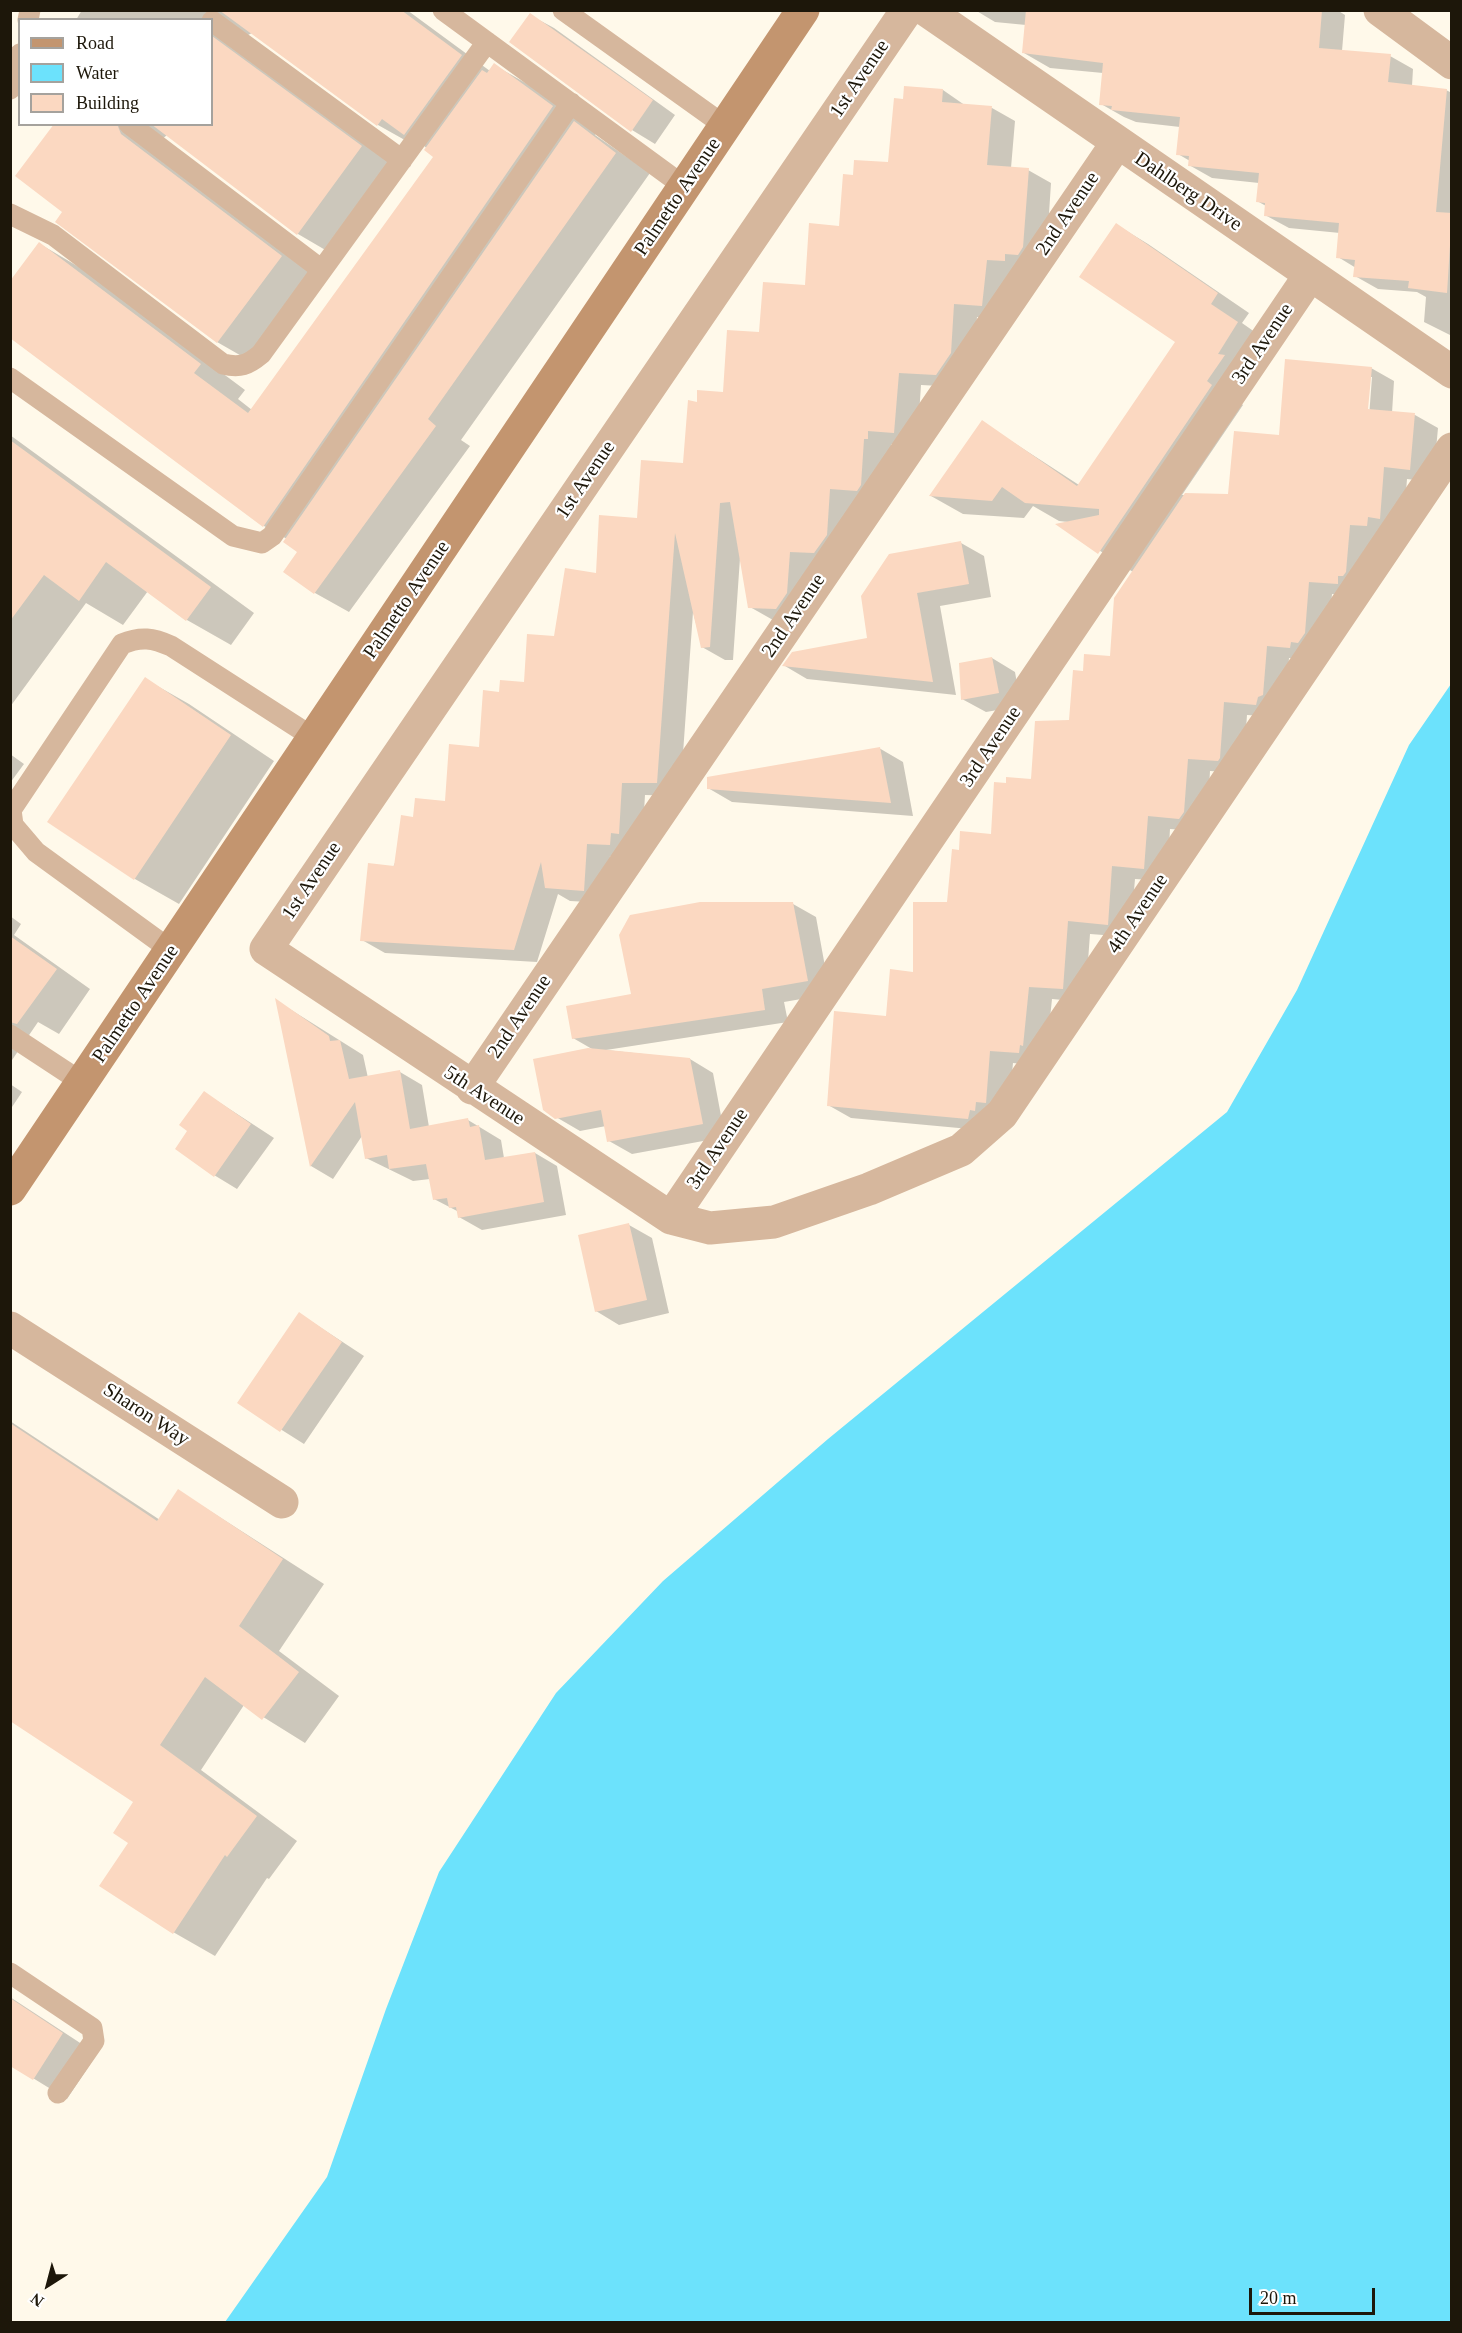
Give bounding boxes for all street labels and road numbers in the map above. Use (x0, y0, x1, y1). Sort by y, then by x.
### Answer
street label: 1st Avenue (825, 35, 895, 123)
street label: Palmetto Avenue (630, 134, 726, 260)
street label: Dahlberg Drive (1130, 147, 1246, 237)
street label: 2nd Avenue (1031, 168, 1105, 260)
street label: 3rd Avenue (1227, 299, 1299, 389)
street label: 1st Avenue (551, 436, 621, 524)
street label: Palmetto Avenue (359, 537, 455, 663)
street label: 2nd Avenue (757, 570, 831, 662)
street label: 3rd Avenue (955, 702, 1027, 792)
street label: 1st Avenue (277, 837, 347, 925)
street label: 4th Avenue (1103, 869, 1173, 959)
street label: Palmetto Avenue (88, 941, 184, 1067)
street label: 2nd Avenue (483, 971, 557, 1063)
street label: 5th Avenue (439, 1061, 529, 1131)
street label: 3rd Avenue (682, 1104, 754, 1194)
street label: Sharon Way (98, 1378, 194, 1452)

